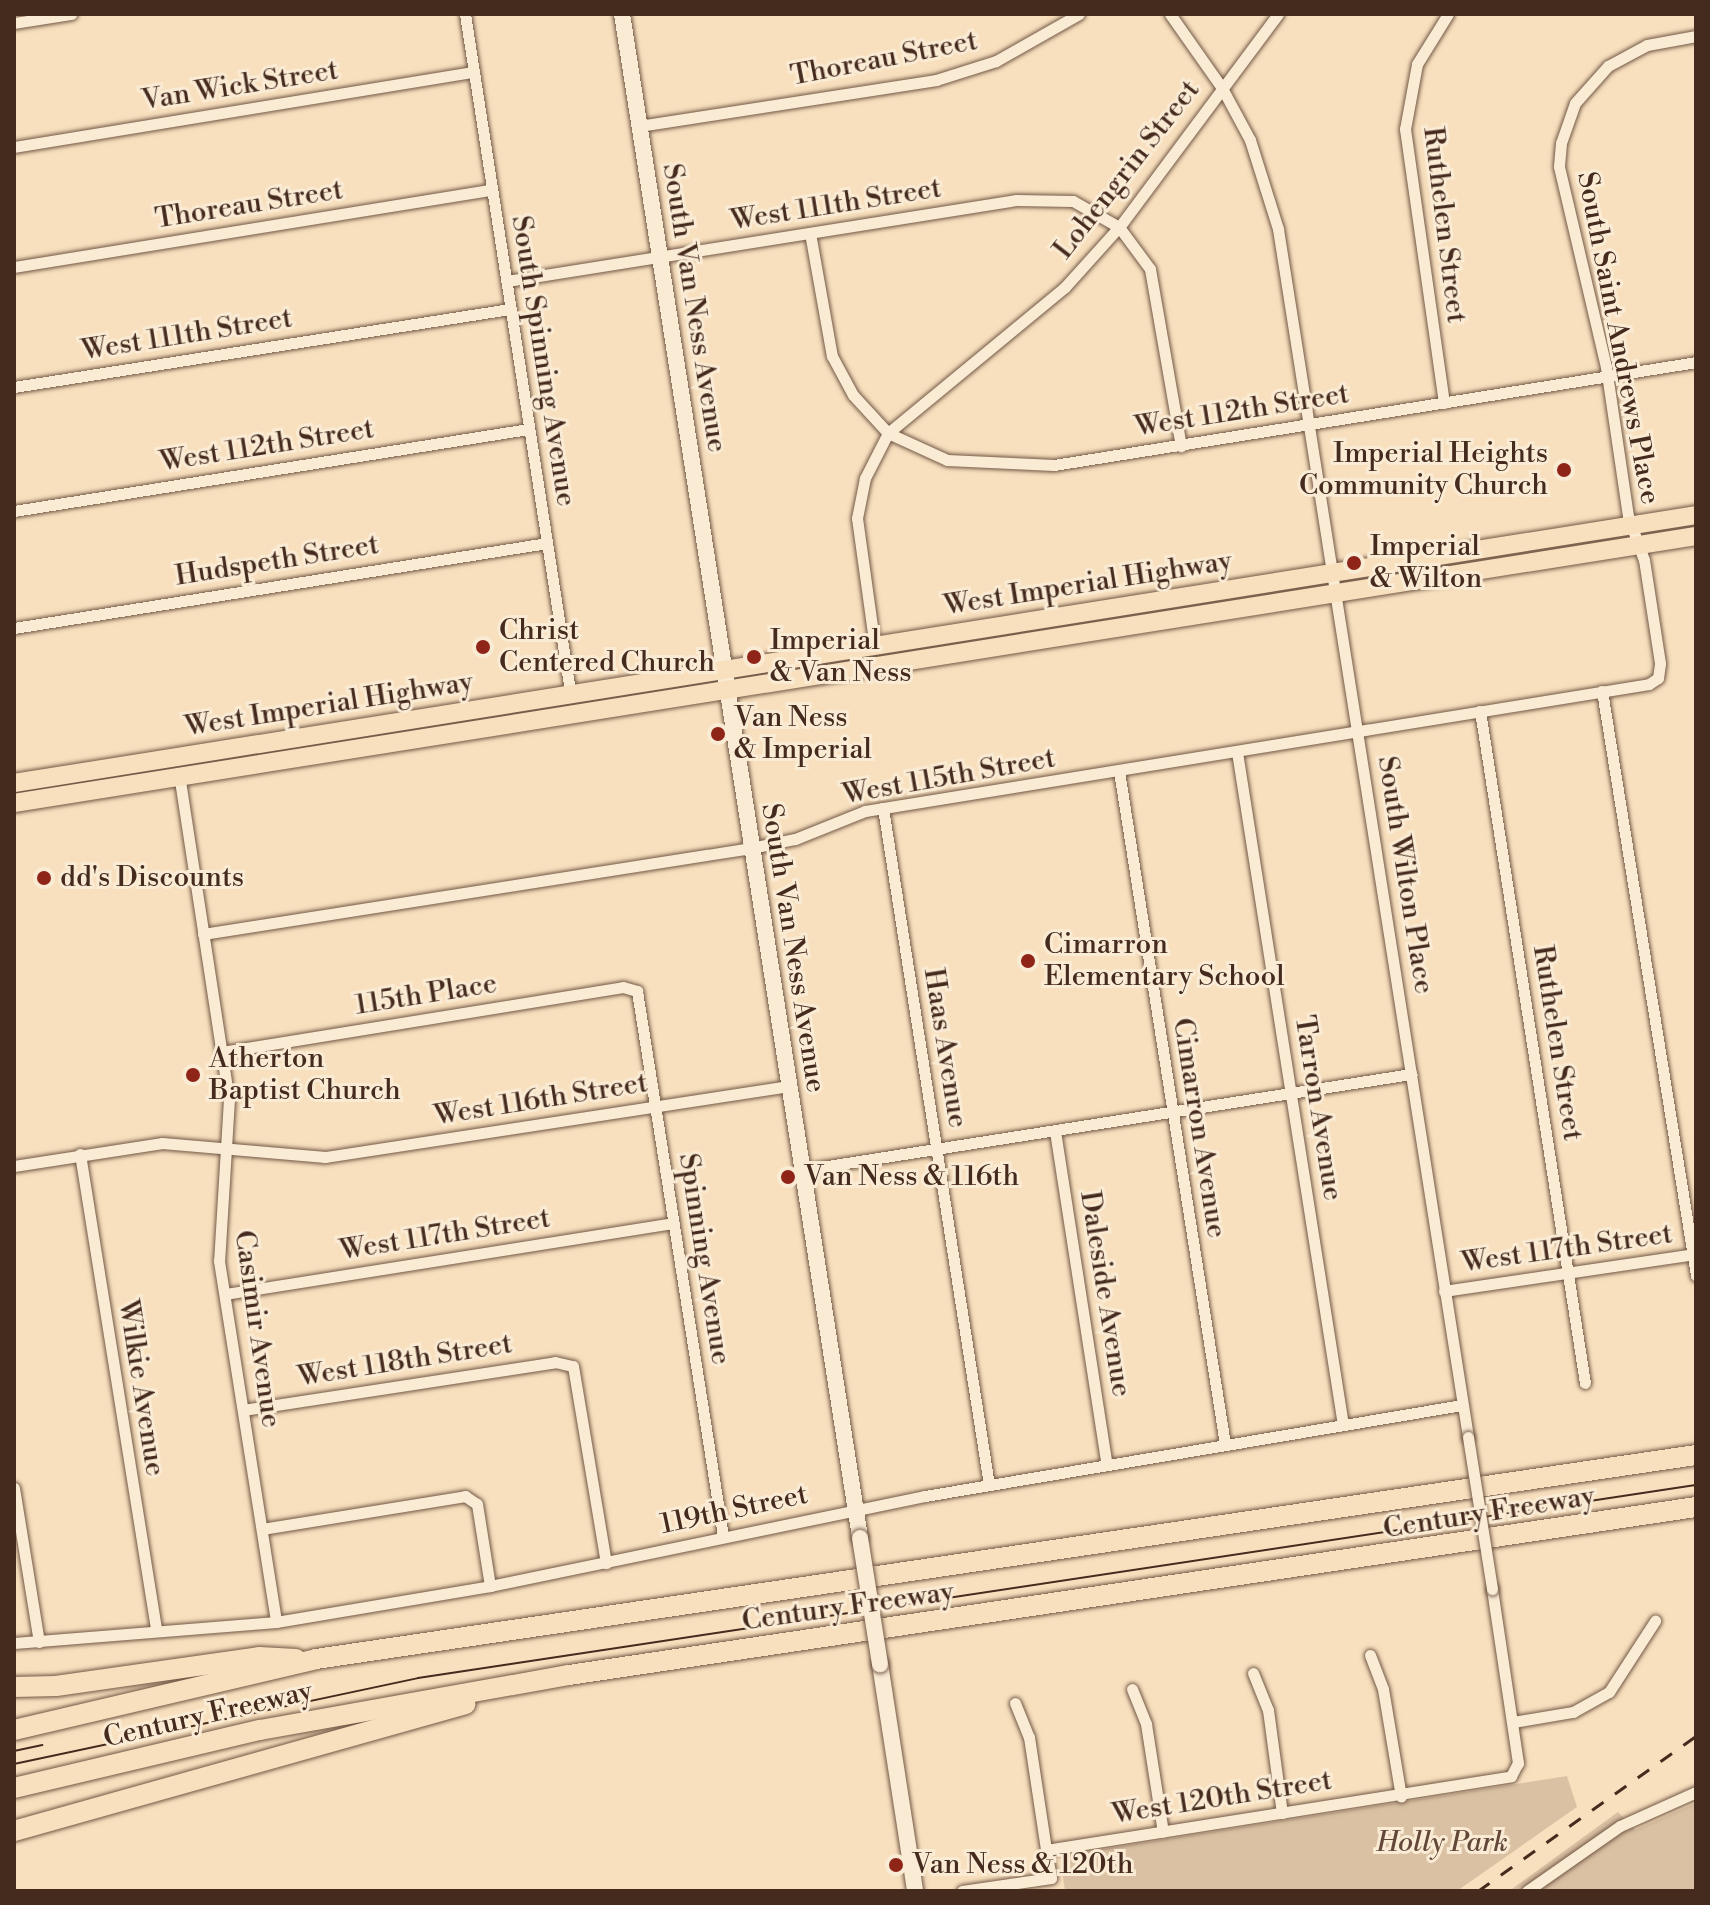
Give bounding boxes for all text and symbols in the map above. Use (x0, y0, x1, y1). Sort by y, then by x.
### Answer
street label: Thoreau Street (788, 24, 980, 94)
street label: Van Wick Street (139, 54, 341, 118)
street label: Lohengrin Street (1047, 74, 1207, 266)
street label: Ruthelen Street (1415, 125, 1473, 325)
street label: South Van Ness Avenue (655, 161, 733, 455)
street label: South Saint Andrews Place (1569, 169, 1667, 507)
street label: West 111th Street (728, 172, 944, 238)
street label: Thoreau Street (153, 174, 345, 236)
street label: South Spinning Avenue (503, 213, 583, 509)
street label: West 111th Street (79, 302, 295, 368)
street label: West 112th Street (1133, 377, 1351, 445)
street label: West 112th Street (158, 412, 376, 480)
place label: Imperial Heights Community Church (1299, 437, 1548, 503)
marker: Imperial Heights Community Church (1555, 461, 1573, 479)
street label: Hudspeth Street (173, 528, 381, 594)
place label: Imperial & Wilton (1370, 530, 1482, 596)
street label: West Imperial Highway (942, 545, 1234, 623)
marker: Imperial & Wilton (1345, 554, 1363, 572)
place label: Christ Centered Church (499, 614, 715, 680)
place label: Imperial & Van Ness (770, 624, 912, 690)
marker: Christ Centered Church (474, 638, 492, 656)
marker: Imperial & Van Ness (745, 648, 763, 666)
street label: West Imperial Highway (183, 666, 475, 744)
place label: Van Ness & Imperial (734, 701, 872, 767)
marker: Van Ness & Imperial (709, 725, 727, 743)
street label: West 115th Street (840, 742, 1058, 812)
street label: South Wilton Place (1370, 754, 1440, 996)
street label: South Van Ness Avenue (754, 801, 832, 1095)
place label: dd's Discounts (60, 861, 244, 895)
marker: dd's Discounts (35, 869, 53, 887)
place label: Cimarron Elementary School (1044, 928, 1285, 994)
street label: Ruthelen Street (1525, 943, 1589, 1143)
marker: Cimarron Elementary School (1019, 952, 1037, 970)
street label: Haas Avenue (916, 966, 974, 1130)
street label: 115th Place (353, 967, 499, 1023)
street label: Tarron Avenue (1287, 1013, 1349, 1203)
street label: Cimarron Avenue (1165, 1016, 1233, 1240)
place label: Atherton Baptist Church (209, 1042, 401, 1108)
marker: Atherton Baptist Church (184, 1066, 202, 1084)
street label: West 116th Street (432, 1067, 650, 1133)
street label: Spinning Avenue (671, 1151, 737, 1367)
place label: Van Ness & 116th (804, 1160, 1019, 1194)
marker: Van Ness & 116th (779, 1168, 797, 1186)
street label: Daleside Avenue (1072, 1189, 1138, 1399)
street label: West 117th Street (338, 1202, 552, 1268)
street label: West 117th Street (1460, 1218, 1674, 1280)
street label: Casimir Avenue (227, 1228, 287, 1430)
street label: Wilkie Avenue (110, 1297, 172, 1479)
street label: West 118th Street (296, 1327, 514, 1395)
street label: 119th Street (657, 1478, 811, 1542)
street label: Century Freeway (1381, 1480, 1597, 1546)
street label: Century Freeway (740, 1575, 956, 1639)
street label: Century Freeway (100, 1675, 316, 1755)
street label: West 120th Street (1110, 1764, 1334, 1832)
park label: Holly Park (1376, 1826, 1508, 1860)
place label: Van Ness & 120th (912, 1848, 1133, 1882)
marker: Van Ness & 120th (887, 1856, 905, 1874)

